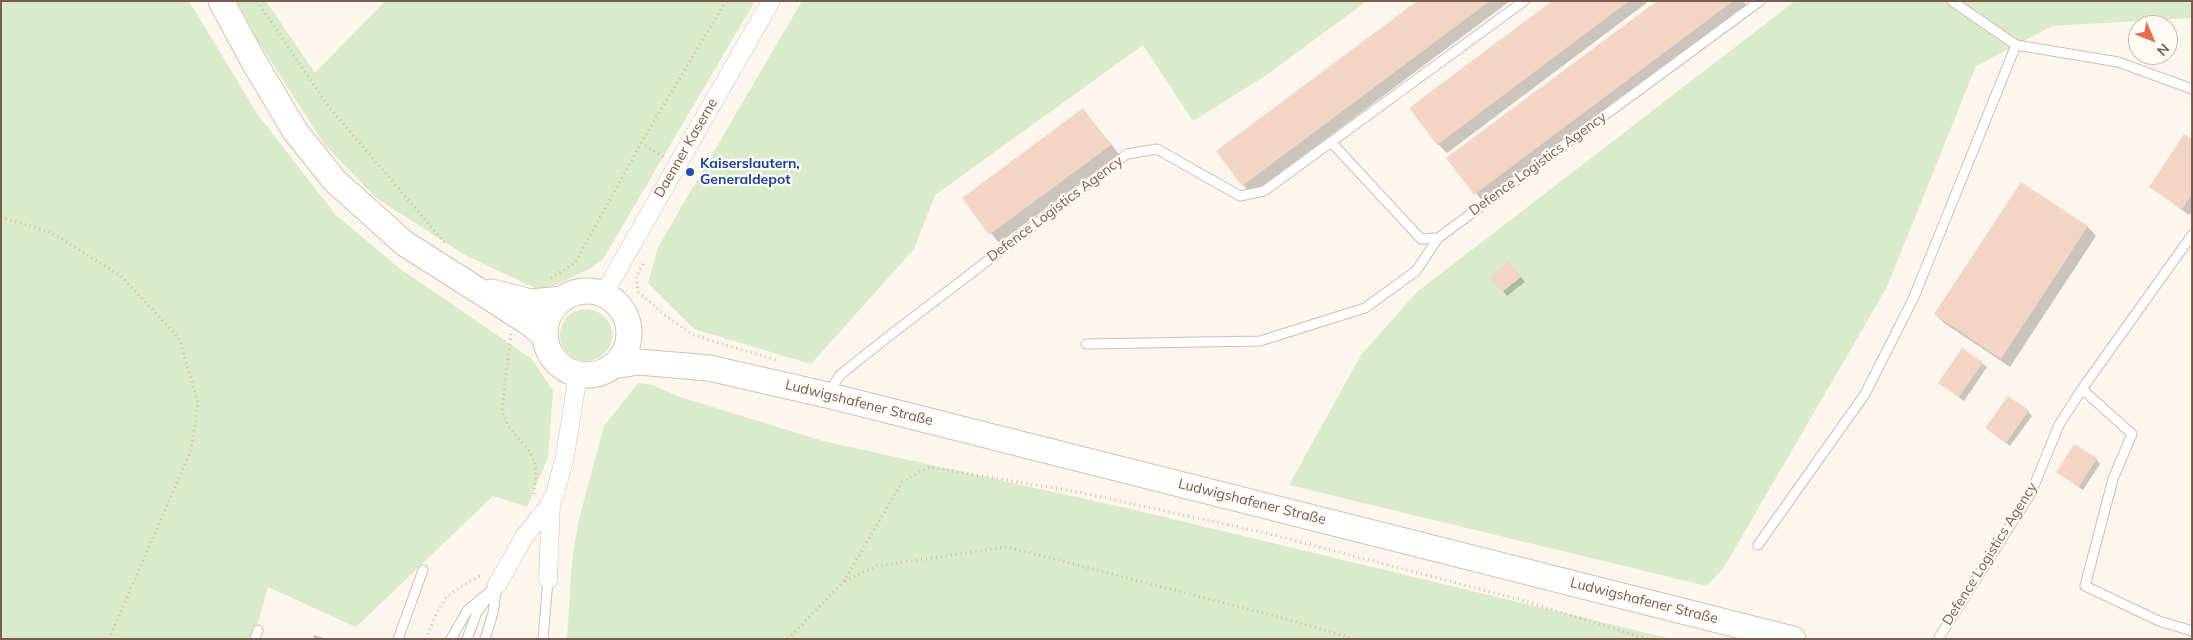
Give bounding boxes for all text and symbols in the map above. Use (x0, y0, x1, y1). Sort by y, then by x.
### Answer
north arrow (2128, 15, 2178, 65)
text: N (2153, 40, 2173, 60)
street label: Daenner Kaserne (651, 95, 721, 201)
street label: Defence Logistics Agency (1466, 109, 1610, 219)
street label: Defence Logistics Agency (984, 153, 1126, 265)
place label: Kaiserslautern, Generaldepot (700, 156, 800, 188)
marker: Kaiserslautern, Generaldepot (684, 166, 696, 178)
street label: Ludwigshafener Straße (783, 377, 935, 429)
street label: Ludwigshafener Straße (1176, 476, 1328, 528)
street label: Defence Logistics Agency (1939, 479, 2041, 629)
street label: Ludwigshafener Straße (1568, 575, 1720, 627)

